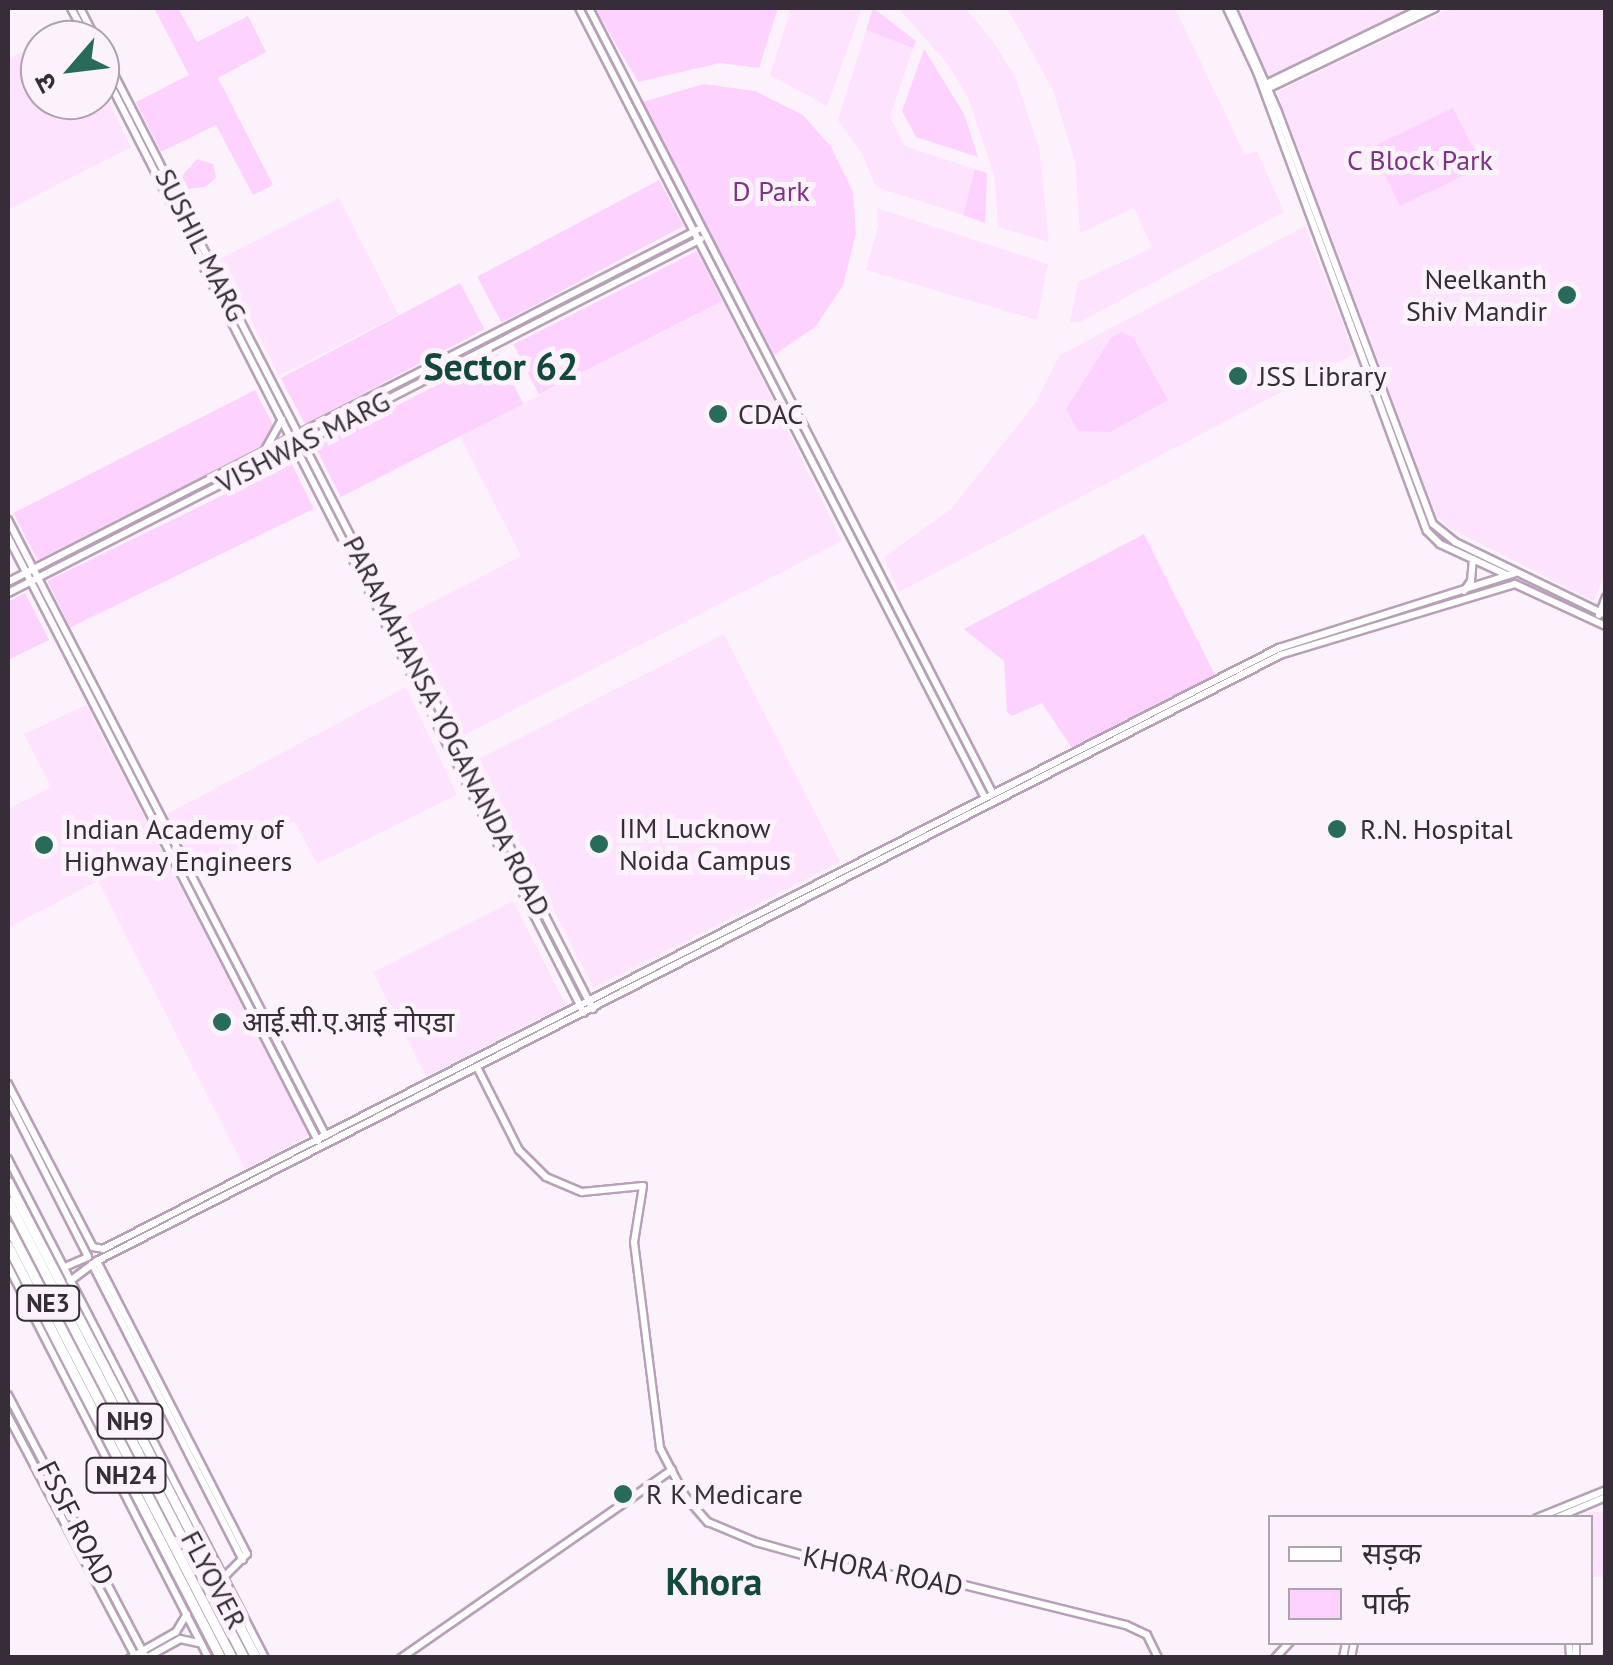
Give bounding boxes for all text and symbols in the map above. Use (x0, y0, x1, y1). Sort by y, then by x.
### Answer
north arrow (20, 20, 120, 120)
text: उ (25, 67, 65, 99)
park label: C Block Park (1346, 143, 1494, 177)
street label: SUSHIL MARG (148, 163, 254, 327)
park label: D Park (732, 174, 810, 208)
place label: Neelkanth Shiv Mandir (1405, 262, 1547, 328)
marker: Neelkanth Shiv Mandir (1556, 284, 1578, 306)
district label: Sector 62 (423, 343, 579, 389)
place label: JSS Library (1258, 359, 1386, 393)
marker: JSS Library (1227, 365, 1249, 387)
street label: VISHWAS MARG (211, 384, 395, 500)
place label: CDAC (738, 397, 803, 431)
marker: CDAC (707, 403, 729, 425)
street label: PARAMAHANSA YOGANANDA ROAD (336, 529, 558, 923)
place label: IIM Lucknow Noida Campus (619, 811, 791, 877)
place label: Indian Academy of Highway Engineers (64, 812, 293, 878)
place label: R.N. Hospital (1360, 812, 1515, 846)
marker: R.N. Hospital (1324, 816, 1350, 842)
marker: IIM Lucknow Noida Campus (588, 833, 610, 855)
marker: Indian Academy of Highway Engineers (33, 834, 55, 856)
place label: आई.सी.ए.आई नोएडा (242, 1005, 454, 1039)
marker: आई.सी.ए.आई नोएडा (211, 1011, 233, 1033)
road number: NE3 (15, 1283, 80, 1323)
road number: NH9 (95, 1401, 165, 1441)
street label: FSSF ROAD (30, 1455, 122, 1591)
road number: NH24 (84, 1455, 168, 1495)
place label: R K Medicare (646, 1477, 804, 1511)
marker: R K Medicare (610, 1481, 636, 1507)
legend (1268, 1515, 1593, 1645)
street label: FLYOVER (174, 1525, 254, 1635)
text: सड़क (1362, 1533, 1421, 1572)
street label: KHORA ROAD (800, 1539, 966, 1603)
district label: Khora (666, 1558, 762, 1604)
text: पार्क (1362, 1583, 1410, 1622)

